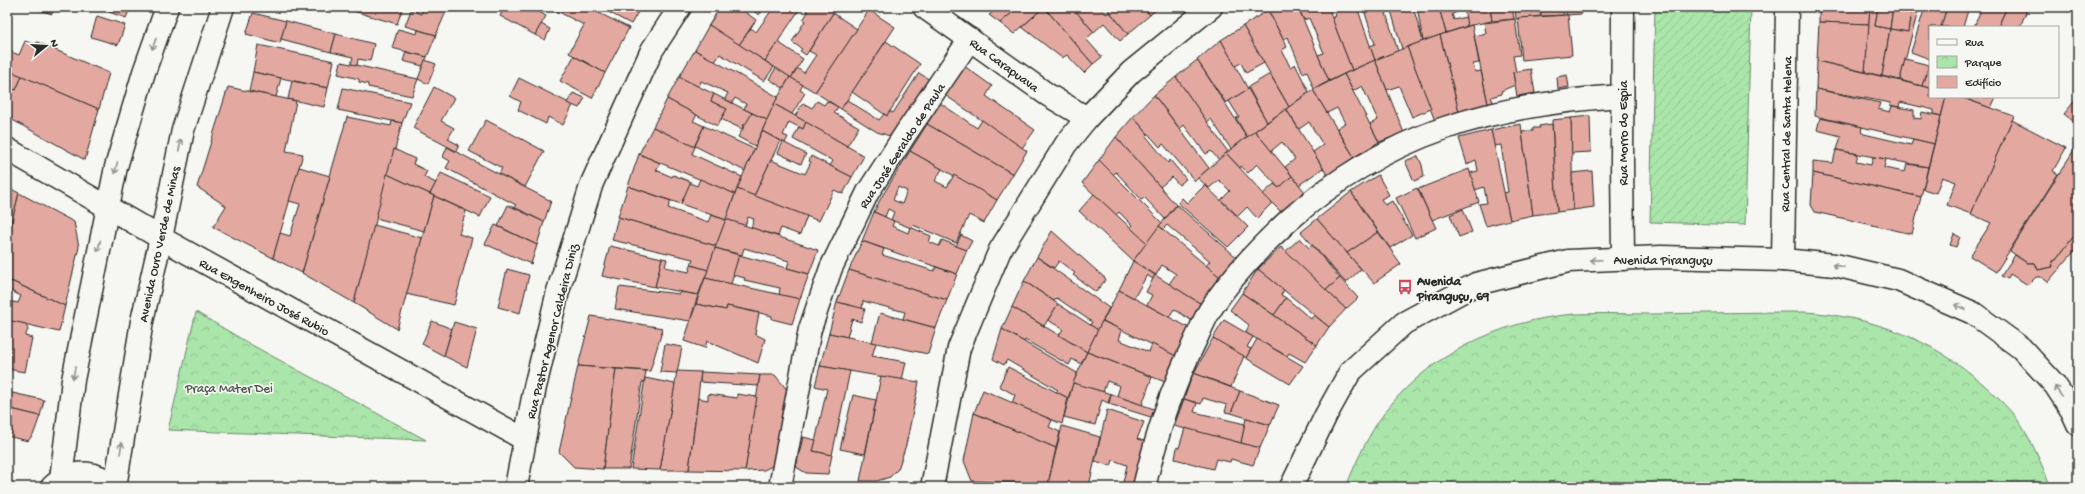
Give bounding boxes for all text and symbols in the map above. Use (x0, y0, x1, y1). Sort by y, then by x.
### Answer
north arrow (26, 26, 66, 66)
legend (1929, 26, 2059, 98)
street label: Rua Carapuava (966, 36, 1042, 97)
one-way arrow (150, 37, 157, 50)
text: Rua (1965, 37, 1984, 51)
text: N (47, 38, 60, 49)
street label: Rua Central de Santa Helena (1779, 55, 1796, 212)
text: Parque (1964, 57, 2002, 71)
text: Edifício (1965, 77, 2001, 91)
street label: Rua José Geraldo de Paula (857, 80, 950, 212)
street label: Rua Morro do Espia (1617, 80, 1632, 185)
one-way arrow (176, 139, 184, 152)
one-way arrow (112, 161, 120, 174)
street label: Avenida Ouro Verde de Minas (137, 164, 185, 324)
one-way arrow (95, 239, 103, 252)
street label: Rua Pastor Agenor Caldeira Diniz (524, 241, 583, 421)
street label: Avenida Piranguçu (1613, 254, 1713, 269)
street label: Rua Engenheiro José Rubio (196, 256, 332, 340)
one-way arrow (1590, 256, 1603, 264)
one-way arrow (1832, 262, 1845, 270)
place label: Avenida Piranguçu, 69 (1416, 275, 1490, 305)
bus stop icon: Avenida Piranguçu, 69 (1396, 278, 1414, 296)
one-way arrow (1955, 303, 1967, 310)
one-way arrow (70, 366, 78, 379)
park label: Praça Mater Dei (184, 382, 273, 397)
one-way arrow (2054, 385, 2062, 396)
one-way arrow (117, 442, 125, 455)

